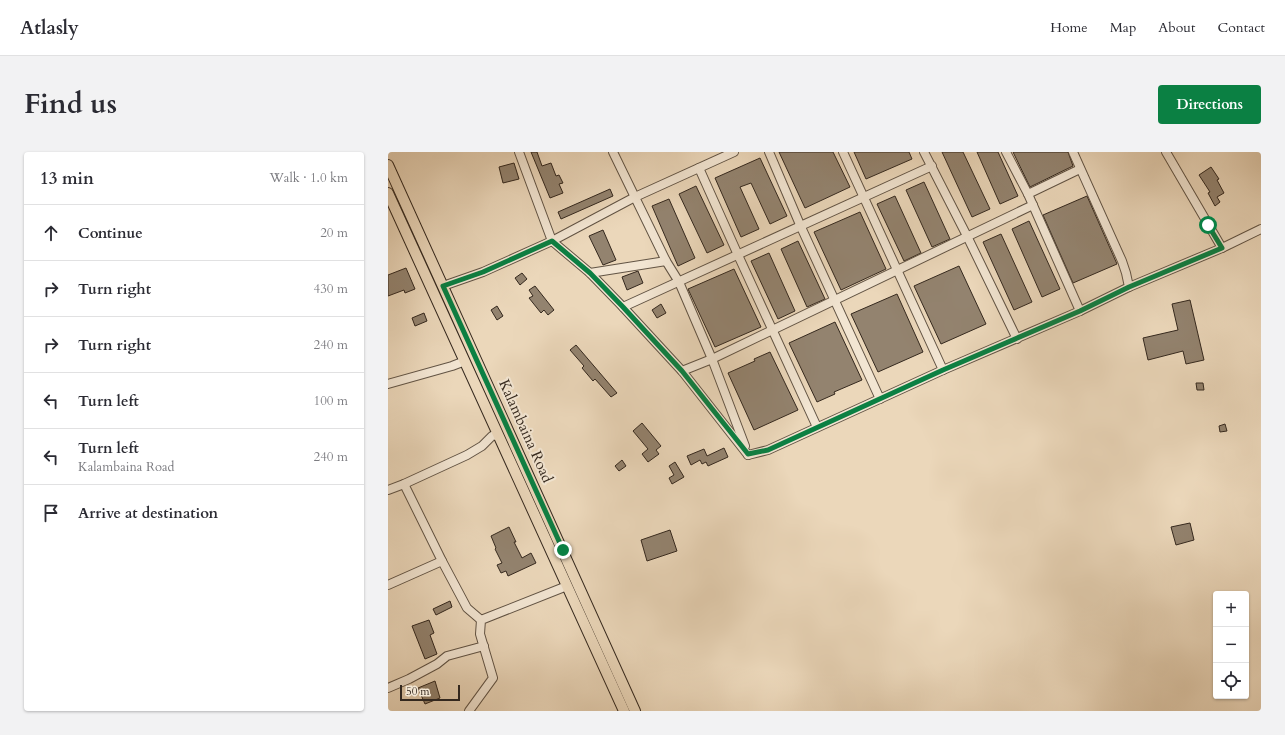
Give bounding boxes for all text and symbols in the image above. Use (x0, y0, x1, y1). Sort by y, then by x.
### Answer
text: Atlasly (20, 15, 79, 41)
text: Home (1050, 18, 1088, 37)
text: Map (1110, 18, 1136, 37)
text: About (1158, 18, 1195, 37)
text: Contact (1217, 18, 1265, 37)
text: Find us (24, 85, 117, 123)
button: Directions (1158, 85, 1261, 124)
text: 13 min (40, 167, 94, 190)
text: Walk · 1.0 km (269, 169, 348, 187)
route start (1199, 216, 1217, 234)
icon: ahead (40, 222, 62, 244)
text: Continue (78, 223, 143, 243)
text: 20 m (320, 224, 348, 242)
icon: right (40, 278, 62, 300)
text: Turn right (78, 279, 151, 299)
text: 430 m (314, 280, 348, 298)
icon: right (40, 334, 62, 356)
text: Turn right (78, 335, 151, 355)
text: 240 m (314, 336, 348, 354)
street label: Kalambaina Road (494, 376, 558, 486)
icon: left (40, 390, 62, 412)
text: Turn left (78, 391, 139, 411)
text: 100 m (314, 392, 348, 410)
text: Turn left (78, 438, 139, 458)
icon: left (40, 446, 62, 468)
text: 240 m (314, 448, 348, 466)
text: Kalambaina Road (78, 458, 175, 476)
icon: arrive (40, 502, 62, 524)
text: Arrive at destination (78, 503, 218, 523)
route end (554, 541, 572, 559)
map controls (1213, 591, 1249, 699)
button: + (1213, 591, 1249, 627)
button: − (1213, 627, 1249, 663)
button: locate (1213, 663, 1249, 699)
scale bar (400, 683, 460, 702)
text: 50 m (406, 684, 430, 699)

